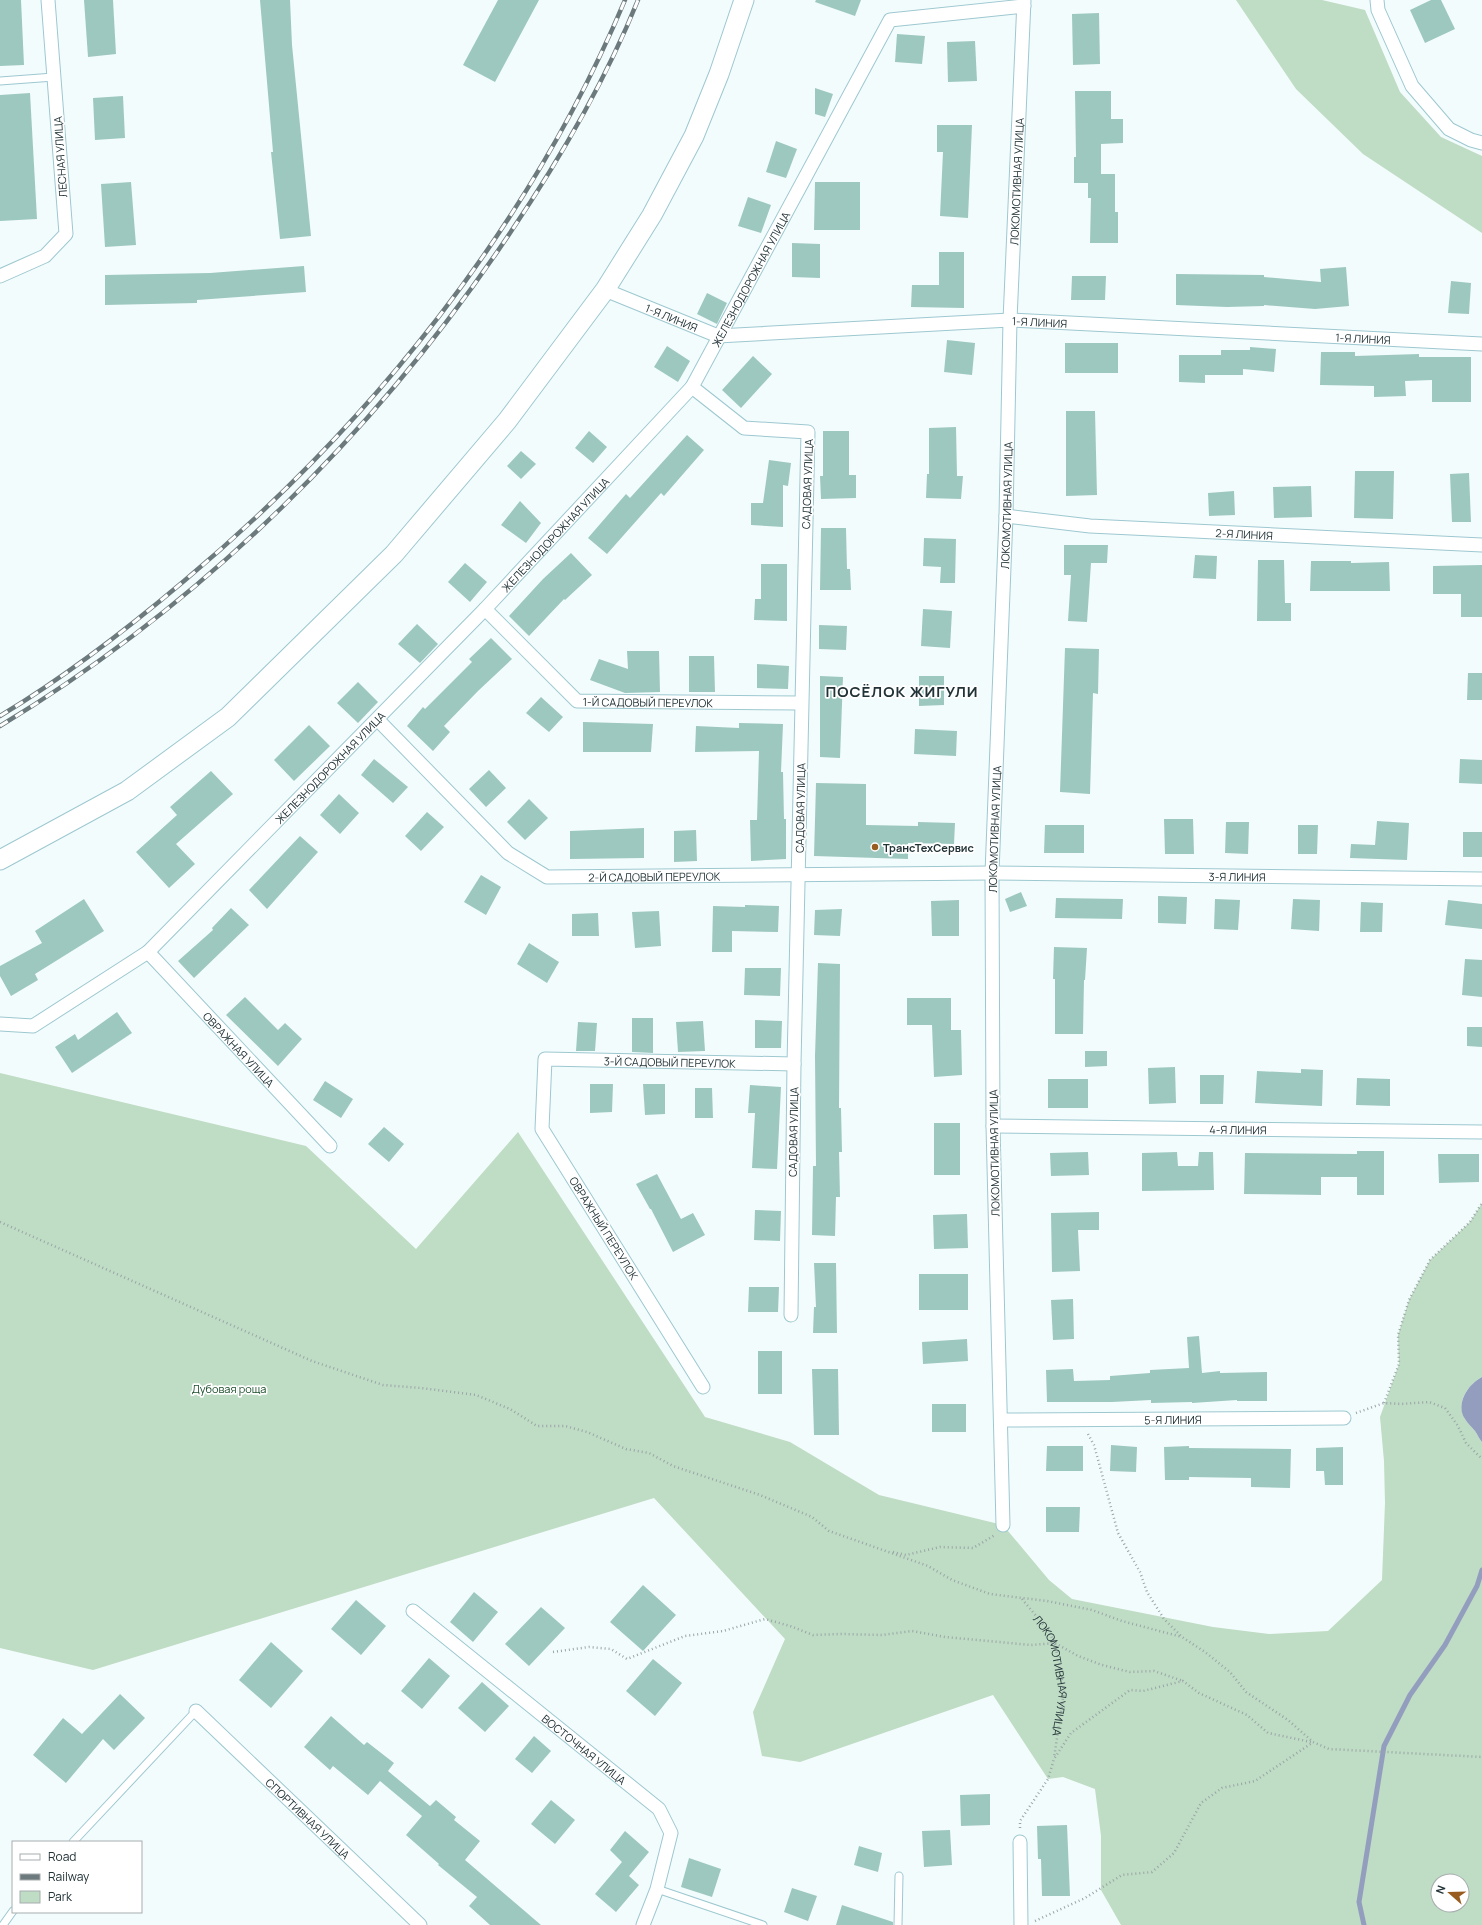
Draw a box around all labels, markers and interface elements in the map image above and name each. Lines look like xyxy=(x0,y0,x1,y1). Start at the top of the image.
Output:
street label: ЛЕСНАЯ УЛИЦА xyxy=(50,116,70,198)
street label: ЛОКОМОТИВНАЯ УЛИЦА xyxy=(1006,118,1026,246)
street label: ЖЕЛЕЗНОДОРОЖНАЯ УЛИЦА xyxy=(708,209,793,349)
street label: 1-Я ЛИНИЯ xyxy=(643,300,700,335)
street label: 1-Я ЛИНИЯ xyxy=(1012,313,1068,330)
street label: 1-Я ЛИНИЯ xyxy=(1335,329,1391,347)
street label: САДОВАЯ УЛИЦА xyxy=(798,439,816,529)
street label: ЛОКОМОТИВНАЯ УЛИЦА xyxy=(996,441,1015,569)
street label: ЖЕЛЕЗНОДОРОЖНАЯ УЛИЦА xyxy=(498,474,612,595)
street label: 2-Я ЛИНИЯ xyxy=(1215,525,1273,542)
district label: ПОСЁЛОК ЖИГУЛИ xyxy=(825,681,979,702)
street label: 1-Й САДОВЫЙ ПЕРЕУЛОК xyxy=(583,694,713,710)
street label: ЖЕЛЕЗНОДОРОЖНАЯ УЛИЦА xyxy=(271,708,388,826)
street label: САДОВАЯ УЛИЦА xyxy=(792,763,808,853)
street label: ЛОКОМОТИВНАЯ УЛИЦА xyxy=(984,765,1004,893)
place label: ТрансТехСервис xyxy=(883,840,974,855)
marker: ТрансТехСервис xyxy=(870,842,880,852)
street label: 2-Й САДОВЫЙ ПЕРЕУЛОК xyxy=(588,868,721,884)
street label: 3-Я ЛИНИЯ xyxy=(1209,868,1266,884)
street label: ОВРАЖНАЯ УЛИЦА xyxy=(200,1008,278,1090)
street label: 3-Й САДОВЫЙ ПЕРЕУЛОК xyxy=(604,1053,736,1070)
street label: САДОВАЯ УЛИЦА xyxy=(785,1087,801,1177)
street label: ЛОКОМОТИВНАЯ УЛИЦА xyxy=(985,1089,1003,1217)
street label: 4-Я ЛИНИЯ xyxy=(1209,1121,1267,1137)
street label: ОВРАЖНЫЙ ПЕРЕУЛОК xyxy=(566,1174,642,1283)
park label: Дубовая роща xyxy=(192,1381,266,1396)
street label: 5-Я ЛИНИЯ xyxy=(1144,1411,1202,1427)
street label: ЛОКОМОТИВНАЯ УЛИЦА xyxy=(1030,1611,1072,1737)
street label: ВОСТОЧНАЯ УЛИЦА xyxy=(539,1710,630,1787)
street label: СПОРТИВНАЯ УЛИЦА xyxy=(263,1774,353,1862)
legend xyxy=(12,1841,142,1913)
text: Road xyxy=(48,1848,76,1865)
text: Railway xyxy=(48,1868,90,1885)
north arrow xyxy=(1430,1873,1470,1913)
text: N xyxy=(1432,1883,1449,1896)
text: Park xyxy=(48,1888,73,1905)

